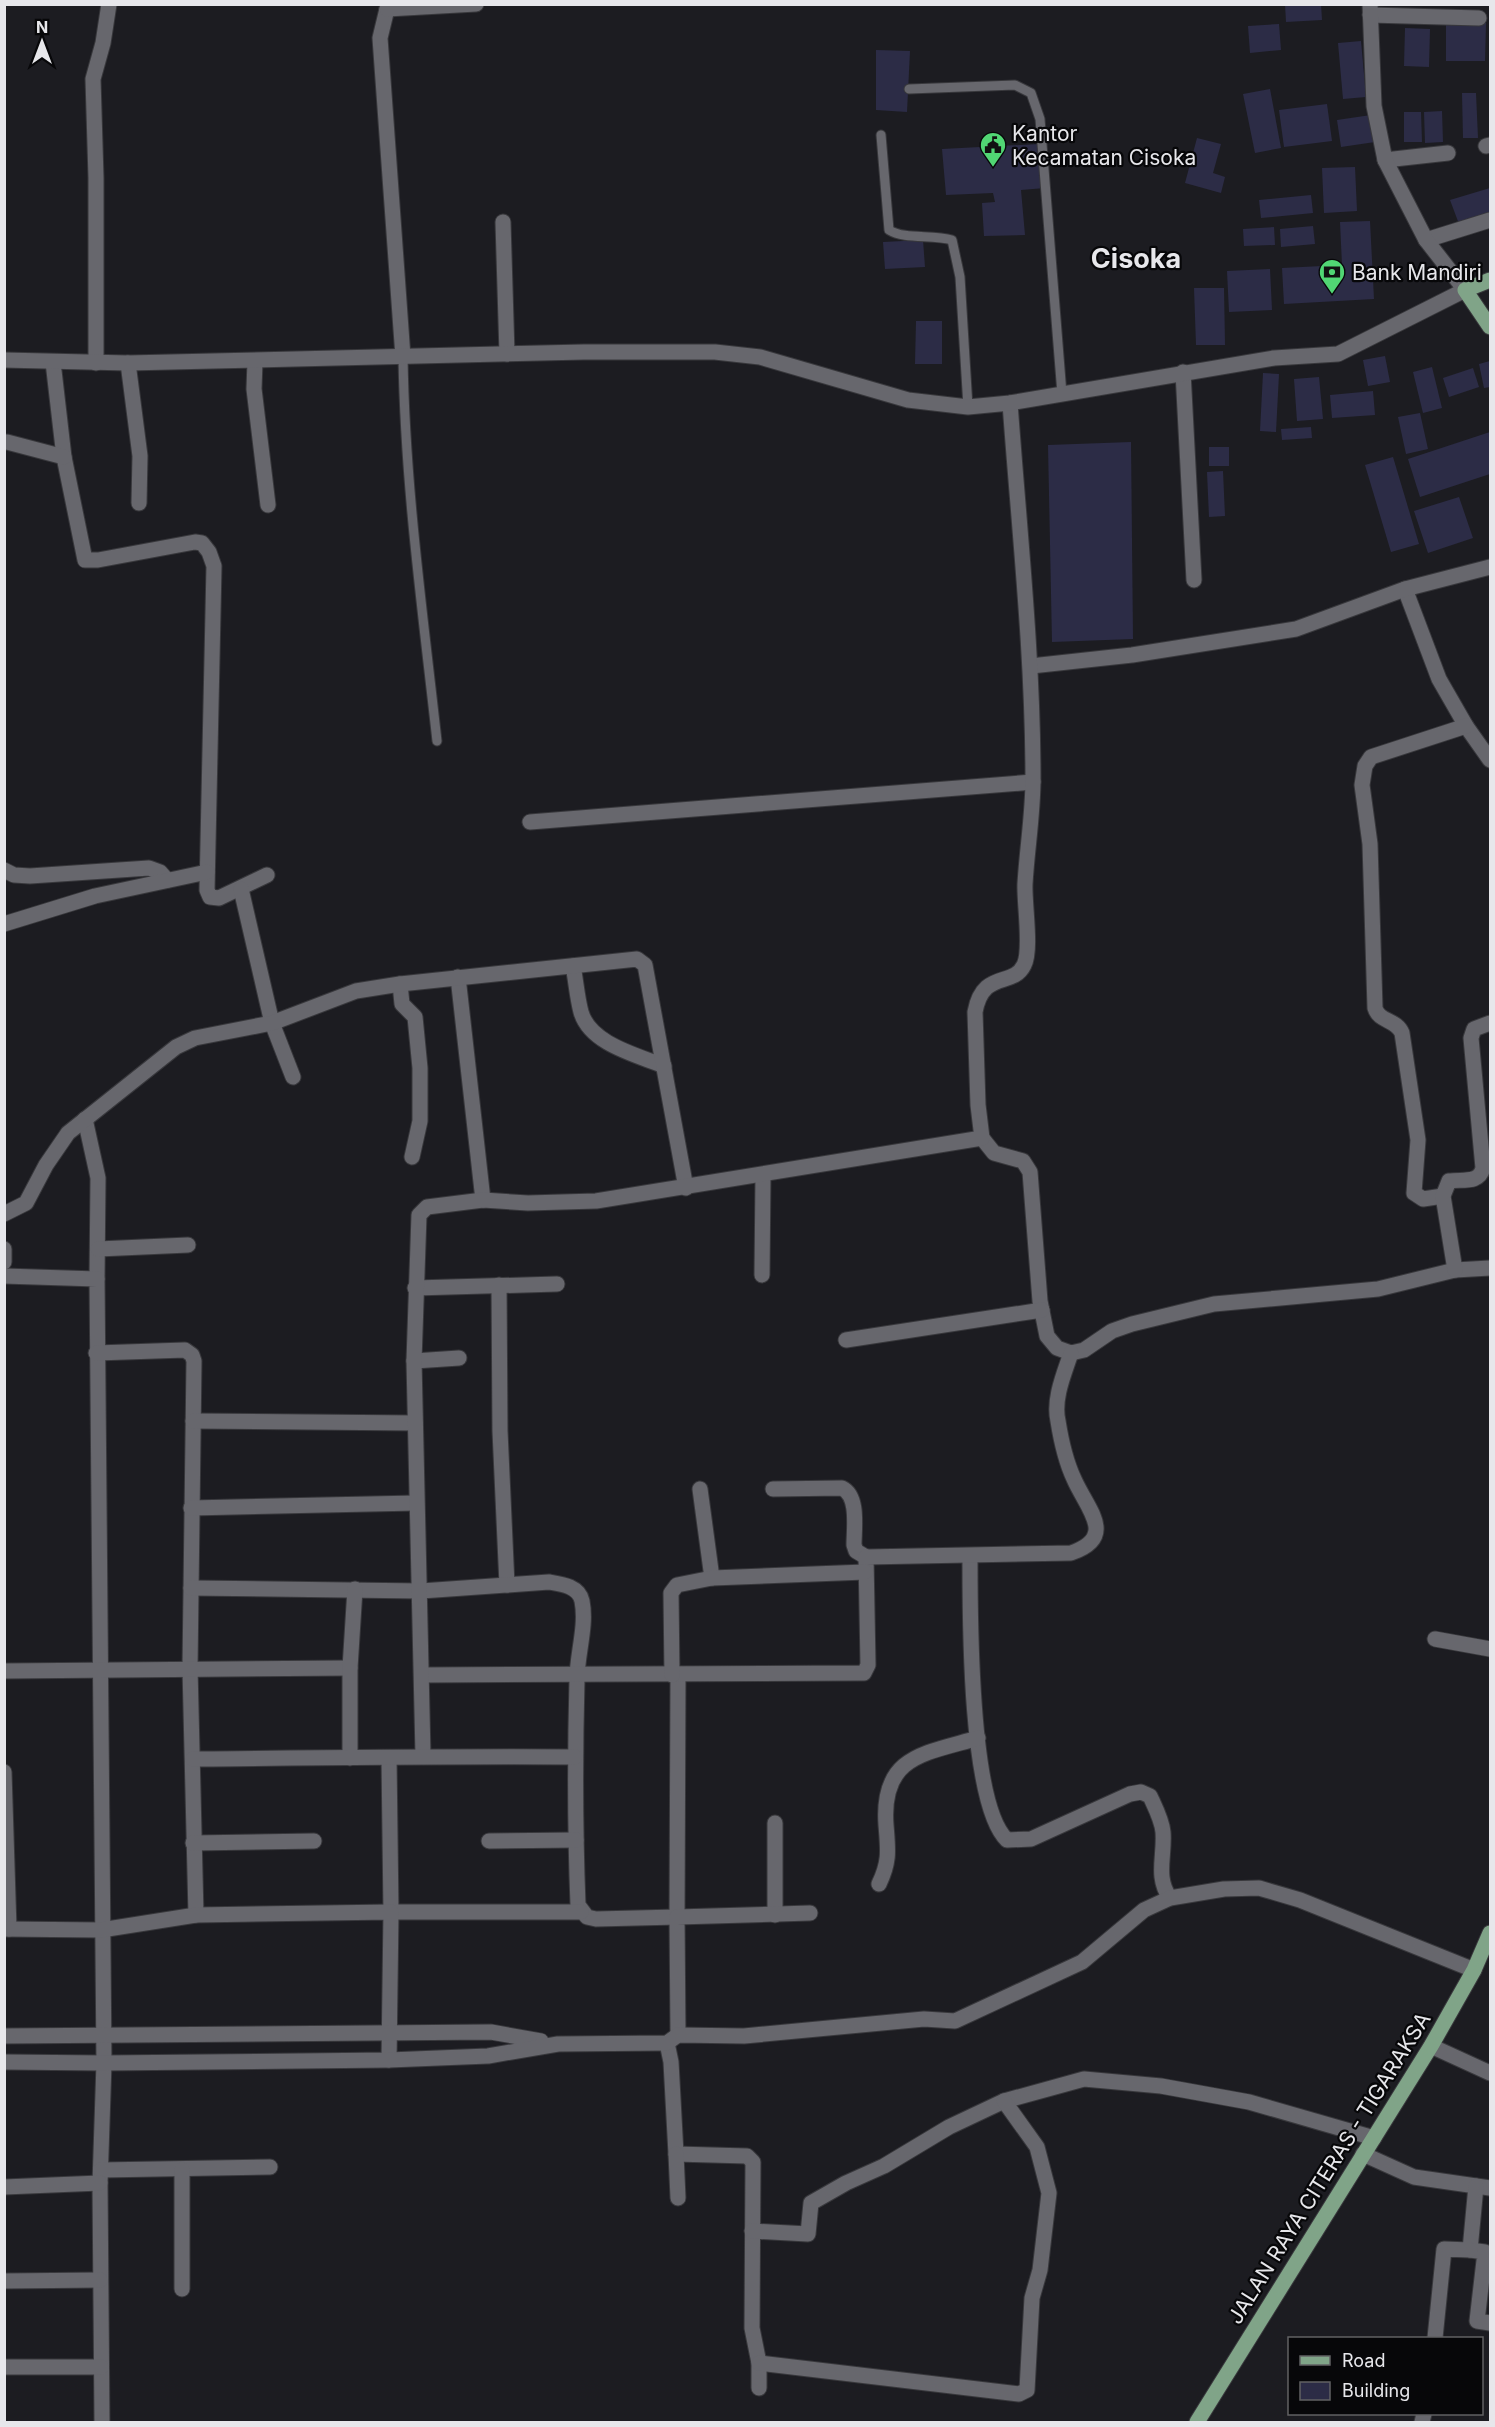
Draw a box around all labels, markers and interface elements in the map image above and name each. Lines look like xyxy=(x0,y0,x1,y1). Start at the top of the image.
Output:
north arrow xyxy=(12,12,72,72)
text: N xyxy=(36,17,48,37)
place label: Kantor Kecamatan Cisoka xyxy=(1012,121,1196,170)
public building icon: Kantor Kecamatan Cisoka xyxy=(978,130,1008,168)
district label: Cisoka xyxy=(1091,242,1181,275)
bank icon: Bank Mandiri xyxy=(1317,257,1347,295)
place label: Bank Mandiri xyxy=(1352,260,1482,285)
street label: JALAN RAYA CITERAS - TIGARAKSA xyxy=(1222,2008,1436,2328)
legend xyxy=(1288,2337,1483,2415)
text: Road xyxy=(1342,2350,1385,2371)
text: Building xyxy=(1342,2380,1410,2401)

